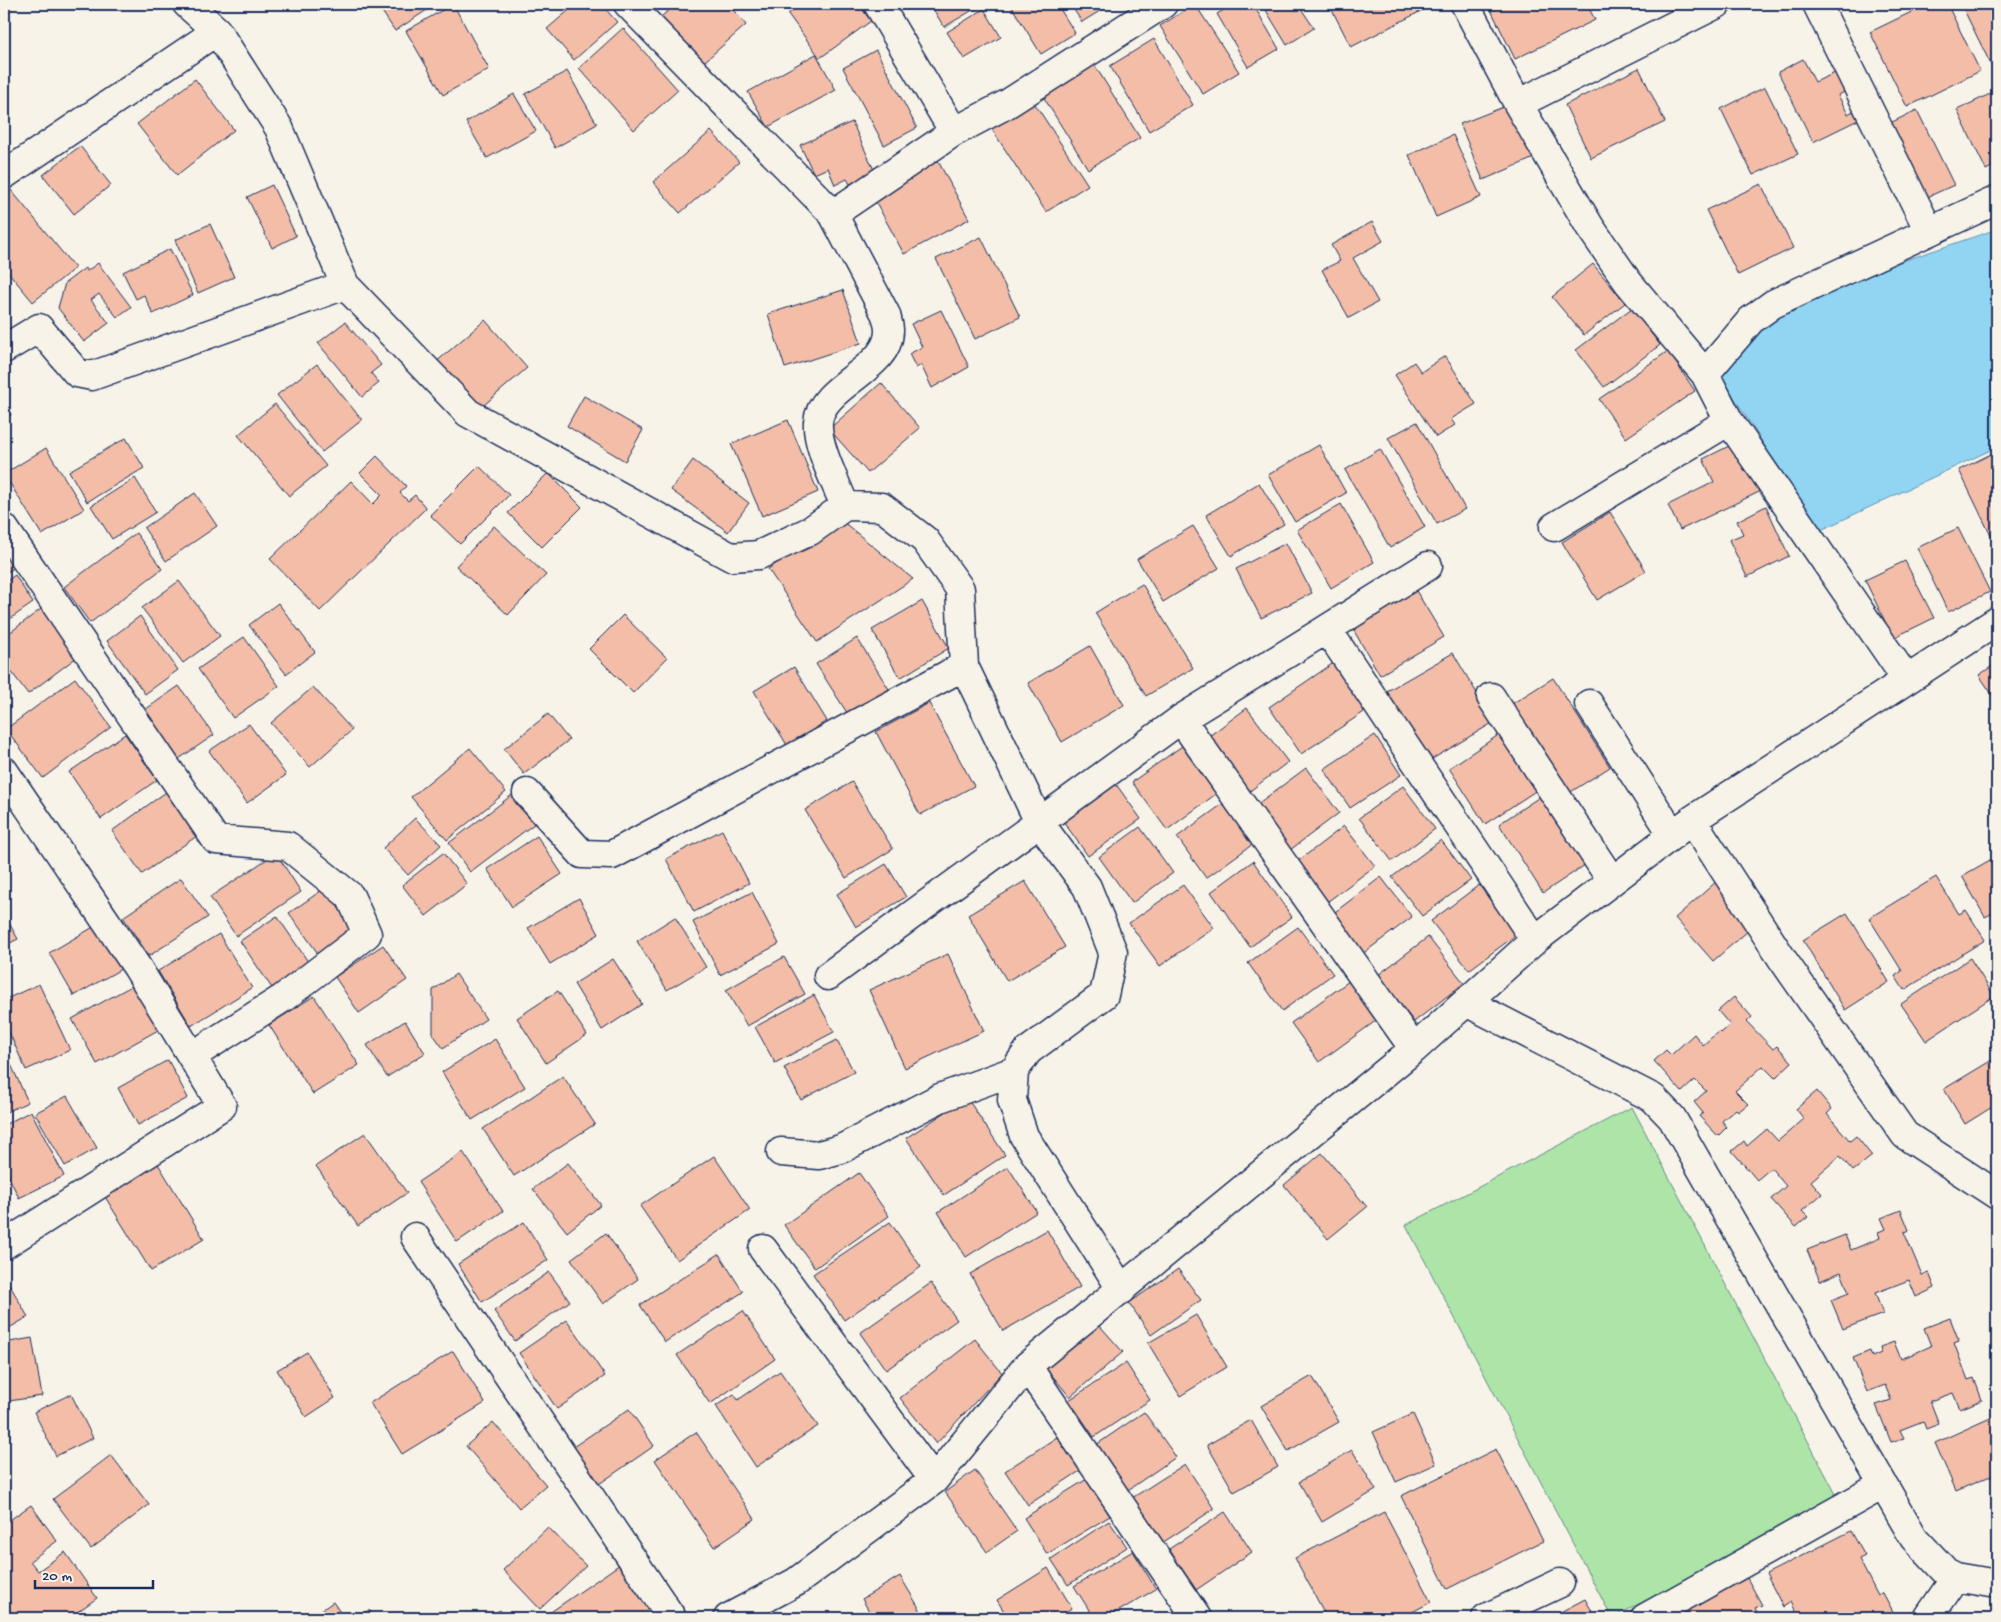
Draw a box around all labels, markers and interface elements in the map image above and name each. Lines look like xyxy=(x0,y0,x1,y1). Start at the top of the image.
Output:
scale bar xyxy=(35,1557,152,1589)
text: 20 m xyxy=(42,1568,72,1586)

